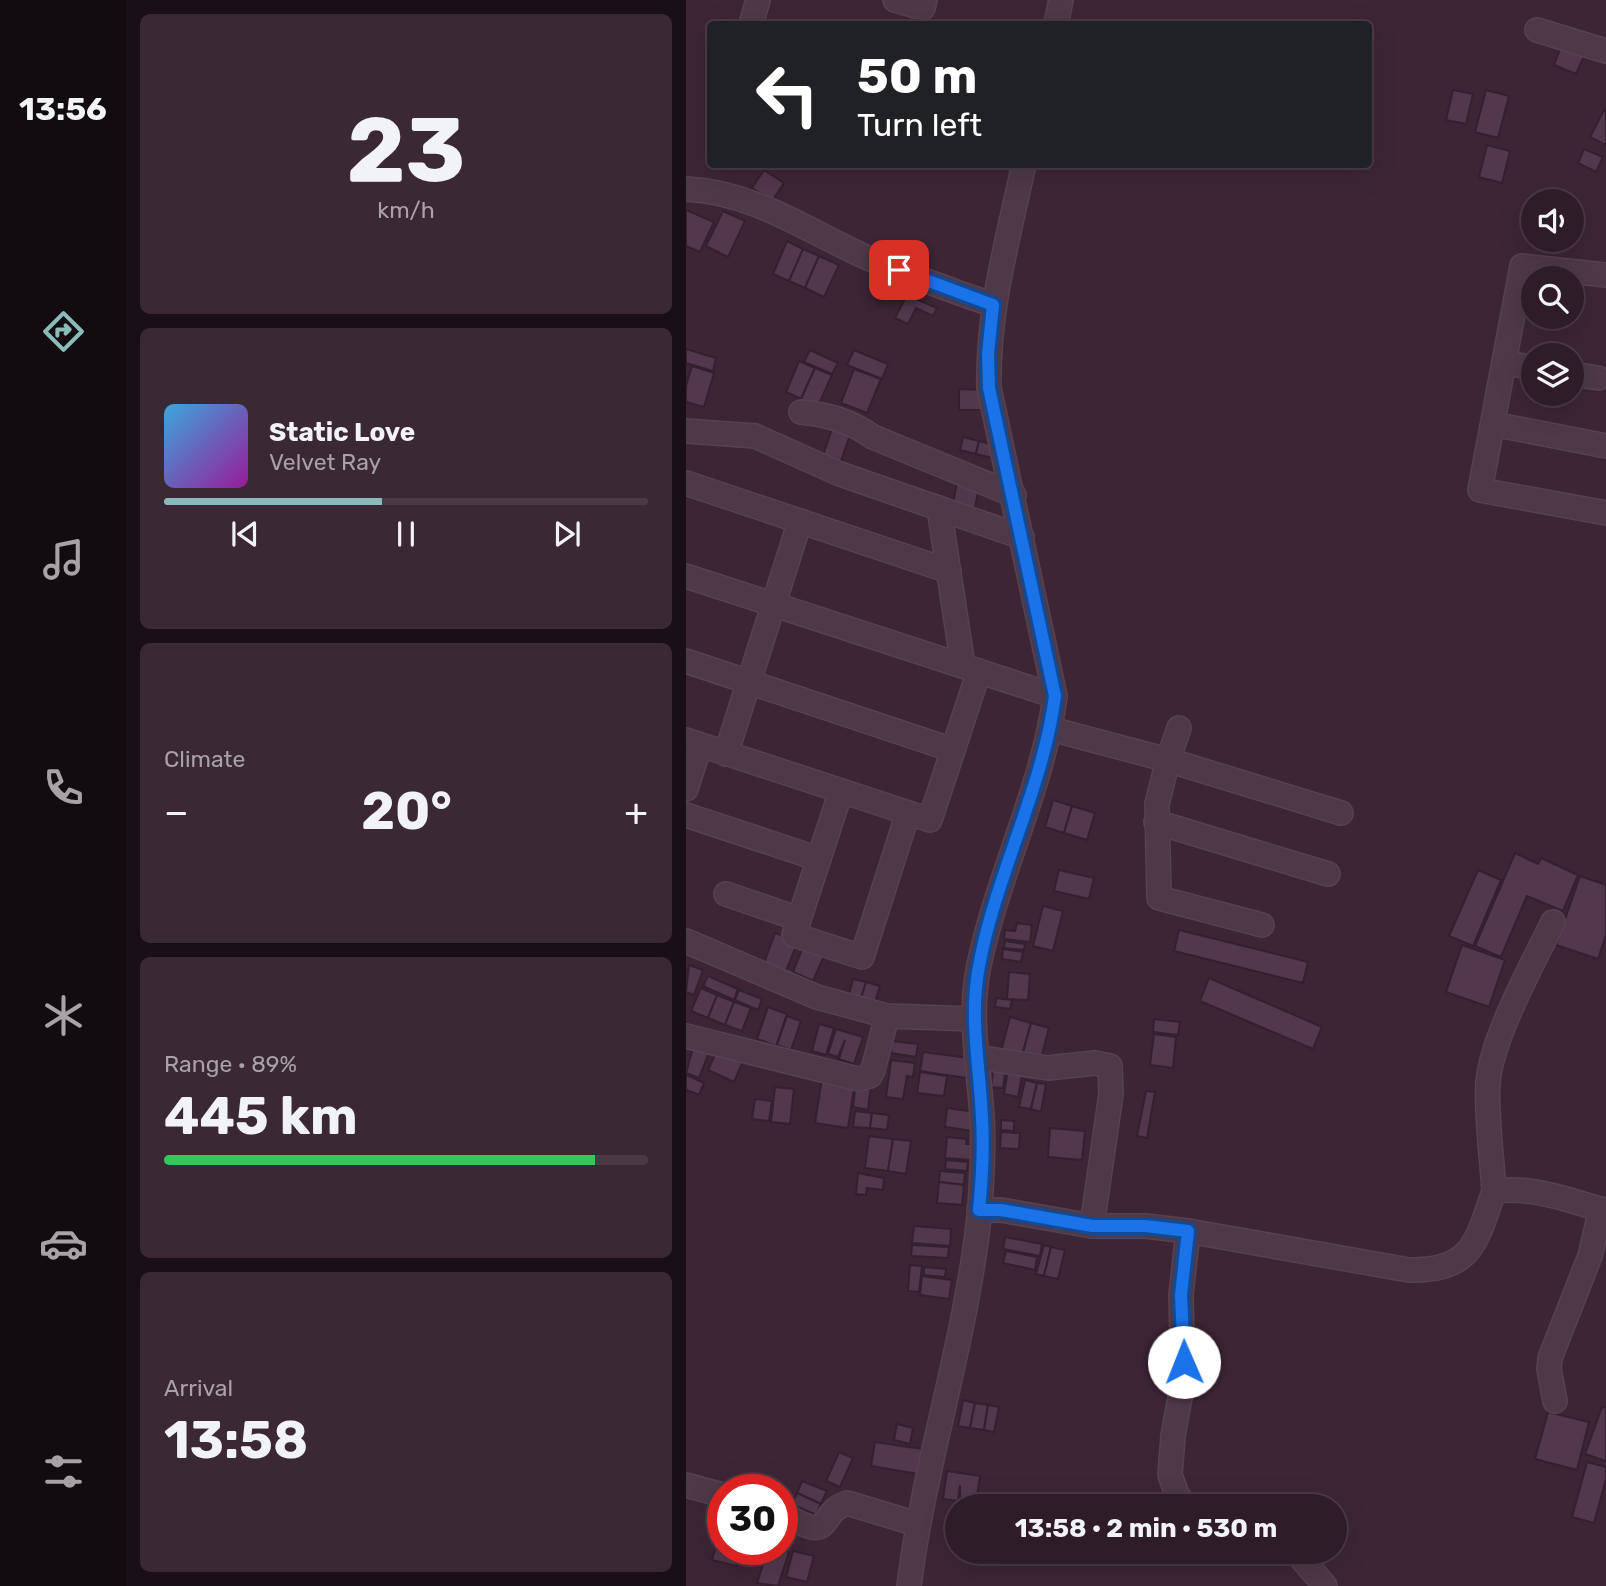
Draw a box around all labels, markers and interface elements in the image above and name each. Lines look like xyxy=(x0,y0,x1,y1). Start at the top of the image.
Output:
text: 50 m xyxy=(857,47,977,105)
icon: left xyxy=(742,49,833,140)
text: 13:56 xyxy=(19,90,107,128)
text: 23 xyxy=(346,96,466,204)
text: Turn left xyxy=(857,106,982,144)
map controls xyxy=(1521,189,1584,406)
button: sound xyxy=(1521,189,1584,252)
text: km/h xyxy=(377,196,435,224)
pin xyxy=(869,240,929,300)
icon: arrive xyxy=(880,251,918,289)
button: search xyxy=(1521,266,1584,329)
icon: directions xyxy=(39,307,88,356)
button: layers xyxy=(1521,343,1584,406)
text: Static Love xyxy=(269,417,415,448)
text: Velvet Ray xyxy=(269,448,381,476)
icon: previous xyxy=(226,515,264,553)
icon: pause xyxy=(387,515,425,553)
icon: next xyxy=(548,515,586,553)
icon: music xyxy=(39,535,88,584)
text: Climate xyxy=(164,745,245,773)
icon: phone xyxy=(39,763,88,812)
text: 20° xyxy=(361,780,452,842)
text: − xyxy=(164,789,189,835)
text: + xyxy=(624,789,648,835)
icon: climate xyxy=(39,991,88,1040)
text: Range · 89% xyxy=(164,1050,297,1078)
text: 445 km xyxy=(164,1085,358,1147)
icon: car xyxy=(39,1219,88,1268)
position arrow xyxy=(1147,1325,1221,1399)
text: Arrival xyxy=(164,1374,233,1402)
text: 13:58 xyxy=(164,1409,308,1471)
icon: filters xyxy=(39,1447,88,1496)
speed limit sign: 30 xyxy=(707,1474,798,1565)
text: 13:58 · 2 min · 530 m xyxy=(1015,1513,1277,1544)

